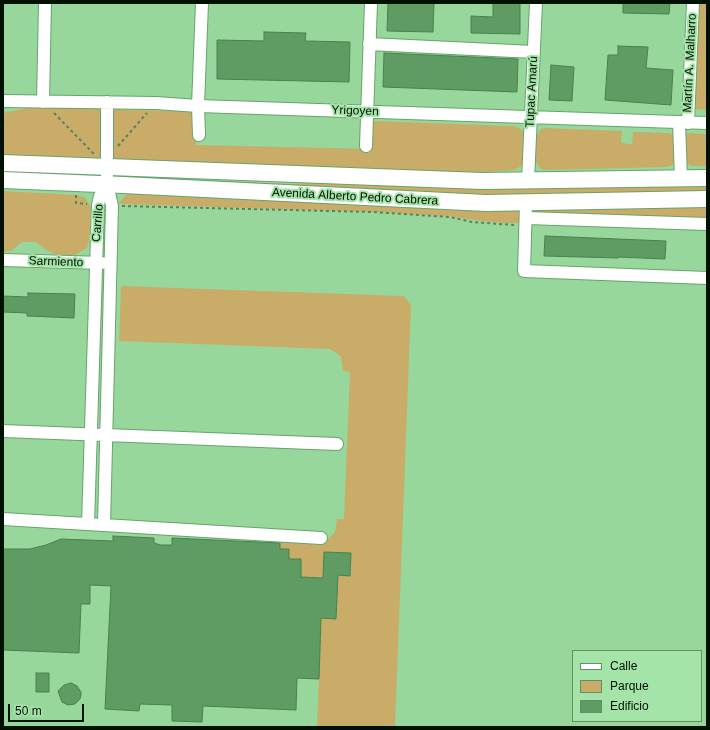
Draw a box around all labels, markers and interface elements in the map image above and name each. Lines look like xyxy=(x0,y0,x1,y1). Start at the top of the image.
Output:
street label: Martín A. Malharro xyxy=(680,13,700,113)
street label: Tupac Amarú xyxy=(523,56,541,128)
street label: Yrigoyen xyxy=(331,103,379,119)
street label: Avenida Alberto Pedro Cabrera xyxy=(271,185,439,209)
street label: Carrillo xyxy=(89,203,107,243)
street label: Sarmiento xyxy=(28,254,84,270)
legend xyxy=(572,650,702,722)
text: Calle xyxy=(610,659,637,673)
text: Parque xyxy=(610,679,649,693)
scale bar xyxy=(10,696,86,722)
text: Edificio xyxy=(610,699,649,713)
text: 50 m xyxy=(15,704,42,718)

